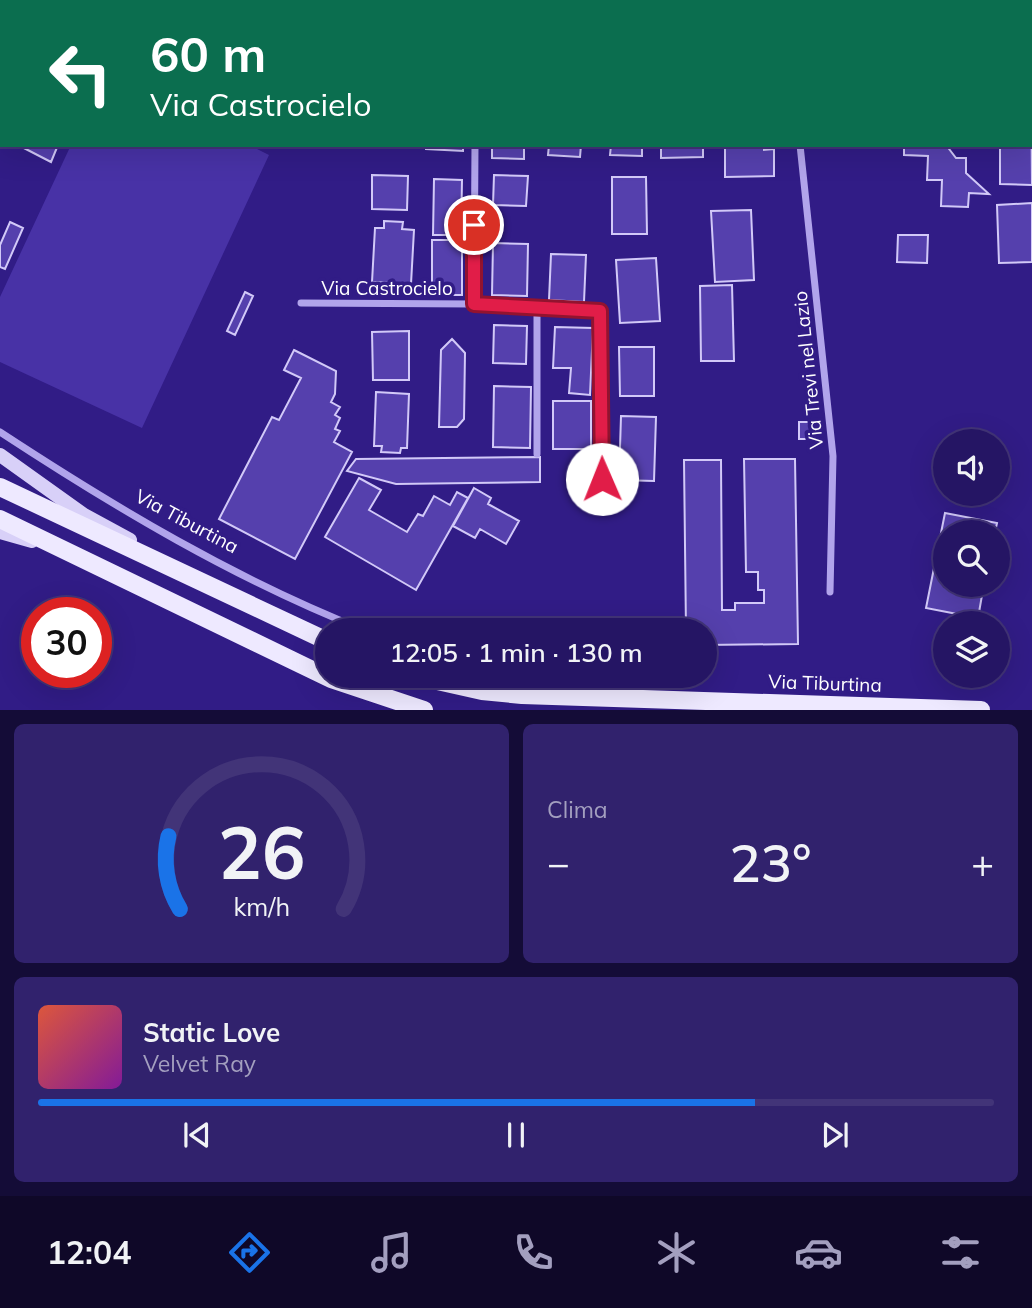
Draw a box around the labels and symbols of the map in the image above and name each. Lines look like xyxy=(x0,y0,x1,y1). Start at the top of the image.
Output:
pin xyxy=(444,195,504,255)
street label: Via Castrocielo xyxy=(321,276,453,300)
street label: Via Trevi nel Lazio xyxy=(788,290,828,450)
position arrow xyxy=(565,442,639,516)
street label: Via Tiburtina xyxy=(131,484,243,558)
speed limit sign: 30 xyxy=(21,597,112,688)
street label: Via Tiburtina xyxy=(768,669,882,697)

